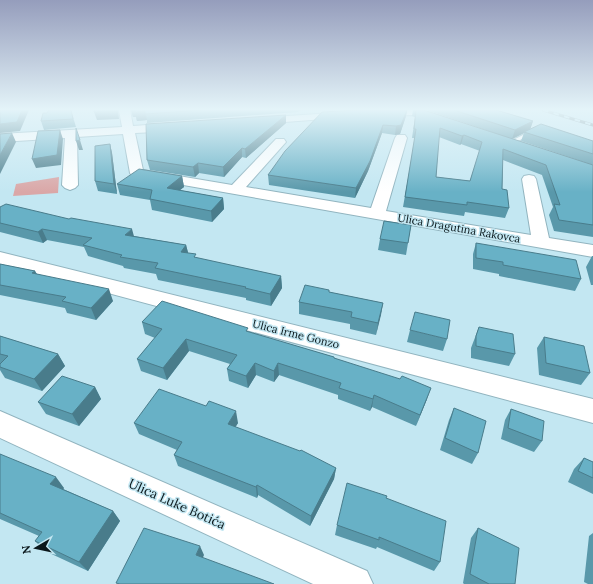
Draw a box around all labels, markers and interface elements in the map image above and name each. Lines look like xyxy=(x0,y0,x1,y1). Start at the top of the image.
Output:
street label: Ulica Dragutina Rakovca xyxy=(397,210,522,246)
street label: Ulica Irme Gonzo xyxy=(251,316,341,352)
street label: Ulica Luke Botića xyxy=(126,475,228,533)
north arrow xyxy=(16,528,56,568)
text: N xyxy=(18,544,34,555)

